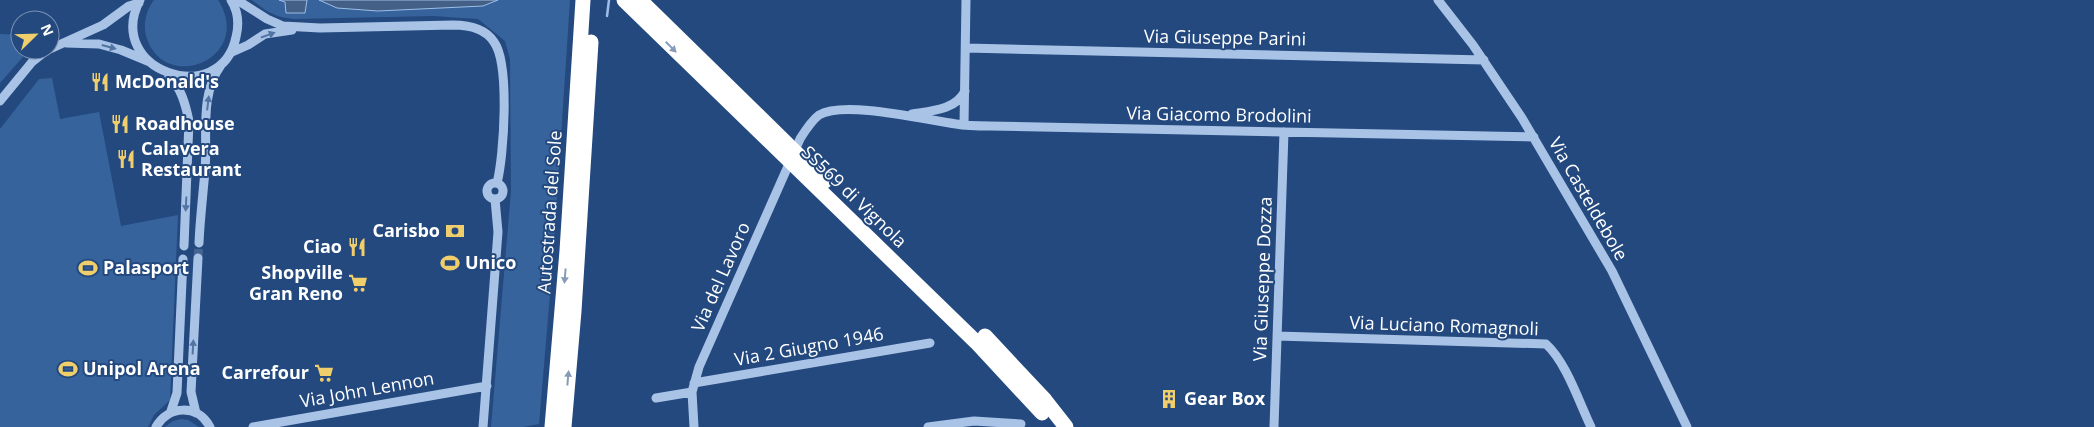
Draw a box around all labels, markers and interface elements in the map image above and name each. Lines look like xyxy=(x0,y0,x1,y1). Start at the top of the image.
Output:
north arrow xyxy=(10,10,60,60)
text: N xyxy=(36,21,58,39)
street label: Via Giuseppe Parini xyxy=(1144,24,1306,50)
one-way arrow xyxy=(261,30,276,38)
one-way arrow xyxy=(665,40,677,52)
one-way arrow xyxy=(102,43,117,51)
place label: McDonald's xyxy=(115,69,219,93)
restaurant icon: McDonald's xyxy=(89,71,111,93)
one-way arrow xyxy=(204,95,212,111)
street label: Via Giacomo Brodolini xyxy=(1126,100,1312,128)
place label: Roadhouse xyxy=(135,111,235,135)
restaurant icon: Roadhouse xyxy=(109,113,131,135)
street label: Autostrada del Sole xyxy=(531,130,567,294)
street label: Via Casteldebole xyxy=(1544,133,1634,264)
place label: Calavera Restaurant xyxy=(141,136,242,181)
street label: SS569 di Vignola xyxy=(797,140,912,252)
restaurant icon: Calavera Restaurant xyxy=(115,148,137,170)
one-way arrow xyxy=(181,196,189,212)
street label: Via Giuseppe Dozza xyxy=(1247,196,1277,362)
place label: Carisbo xyxy=(373,218,440,242)
street label: Via del Lavoro xyxy=(685,218,755,335)
bank icon: Carisbo xyxy=(444,220,466,242)
place label: Ciao xyxy=(303,234,342,258)
restaurant icon: Ciao xyxy=(346,236,368,258)
place label: Unico xyxy=(465,250,516,274)
sports icon: Unico xyxy=(439,252,461,274)
place label: Palasport xyxy=(103,255,189,279)
sports icon: Palasport xyxy=(77,257,99,279)
place label: Shopville Gran Reno xyxy=(249,260,343,305)
one-way arrow xyxy=(560,268,568,284)
supermarket icon: Shopville Gran Reno xyxy=(347,272,369,294)
street label: Via Luciano Romagnoli xyxy=(1349,310,1539,340)
street label: Via 2 Giugno 1946 xyxy=(732,321,885,371)
one-way arrow xyxy=(190,339,198,355)
place label: Unipol Arena xyxy=(83,356,201,380)
sports icon: Unipol Arena xyxy=(57,358,79,380)
place label: Carrefour xyxy=(222,360,309,384)
supermarket icon: Carrefour xyxy=(313,362,335,384)
street label: Via John Lennon xyxy=(298,365,436,413)
one-way arrow xyxy=(564,370,572,386)
place label: Gear Box xyxy=(1184,386,1266,410)
building icon: Gear Box xyxy=(1158,388,1180,410)

